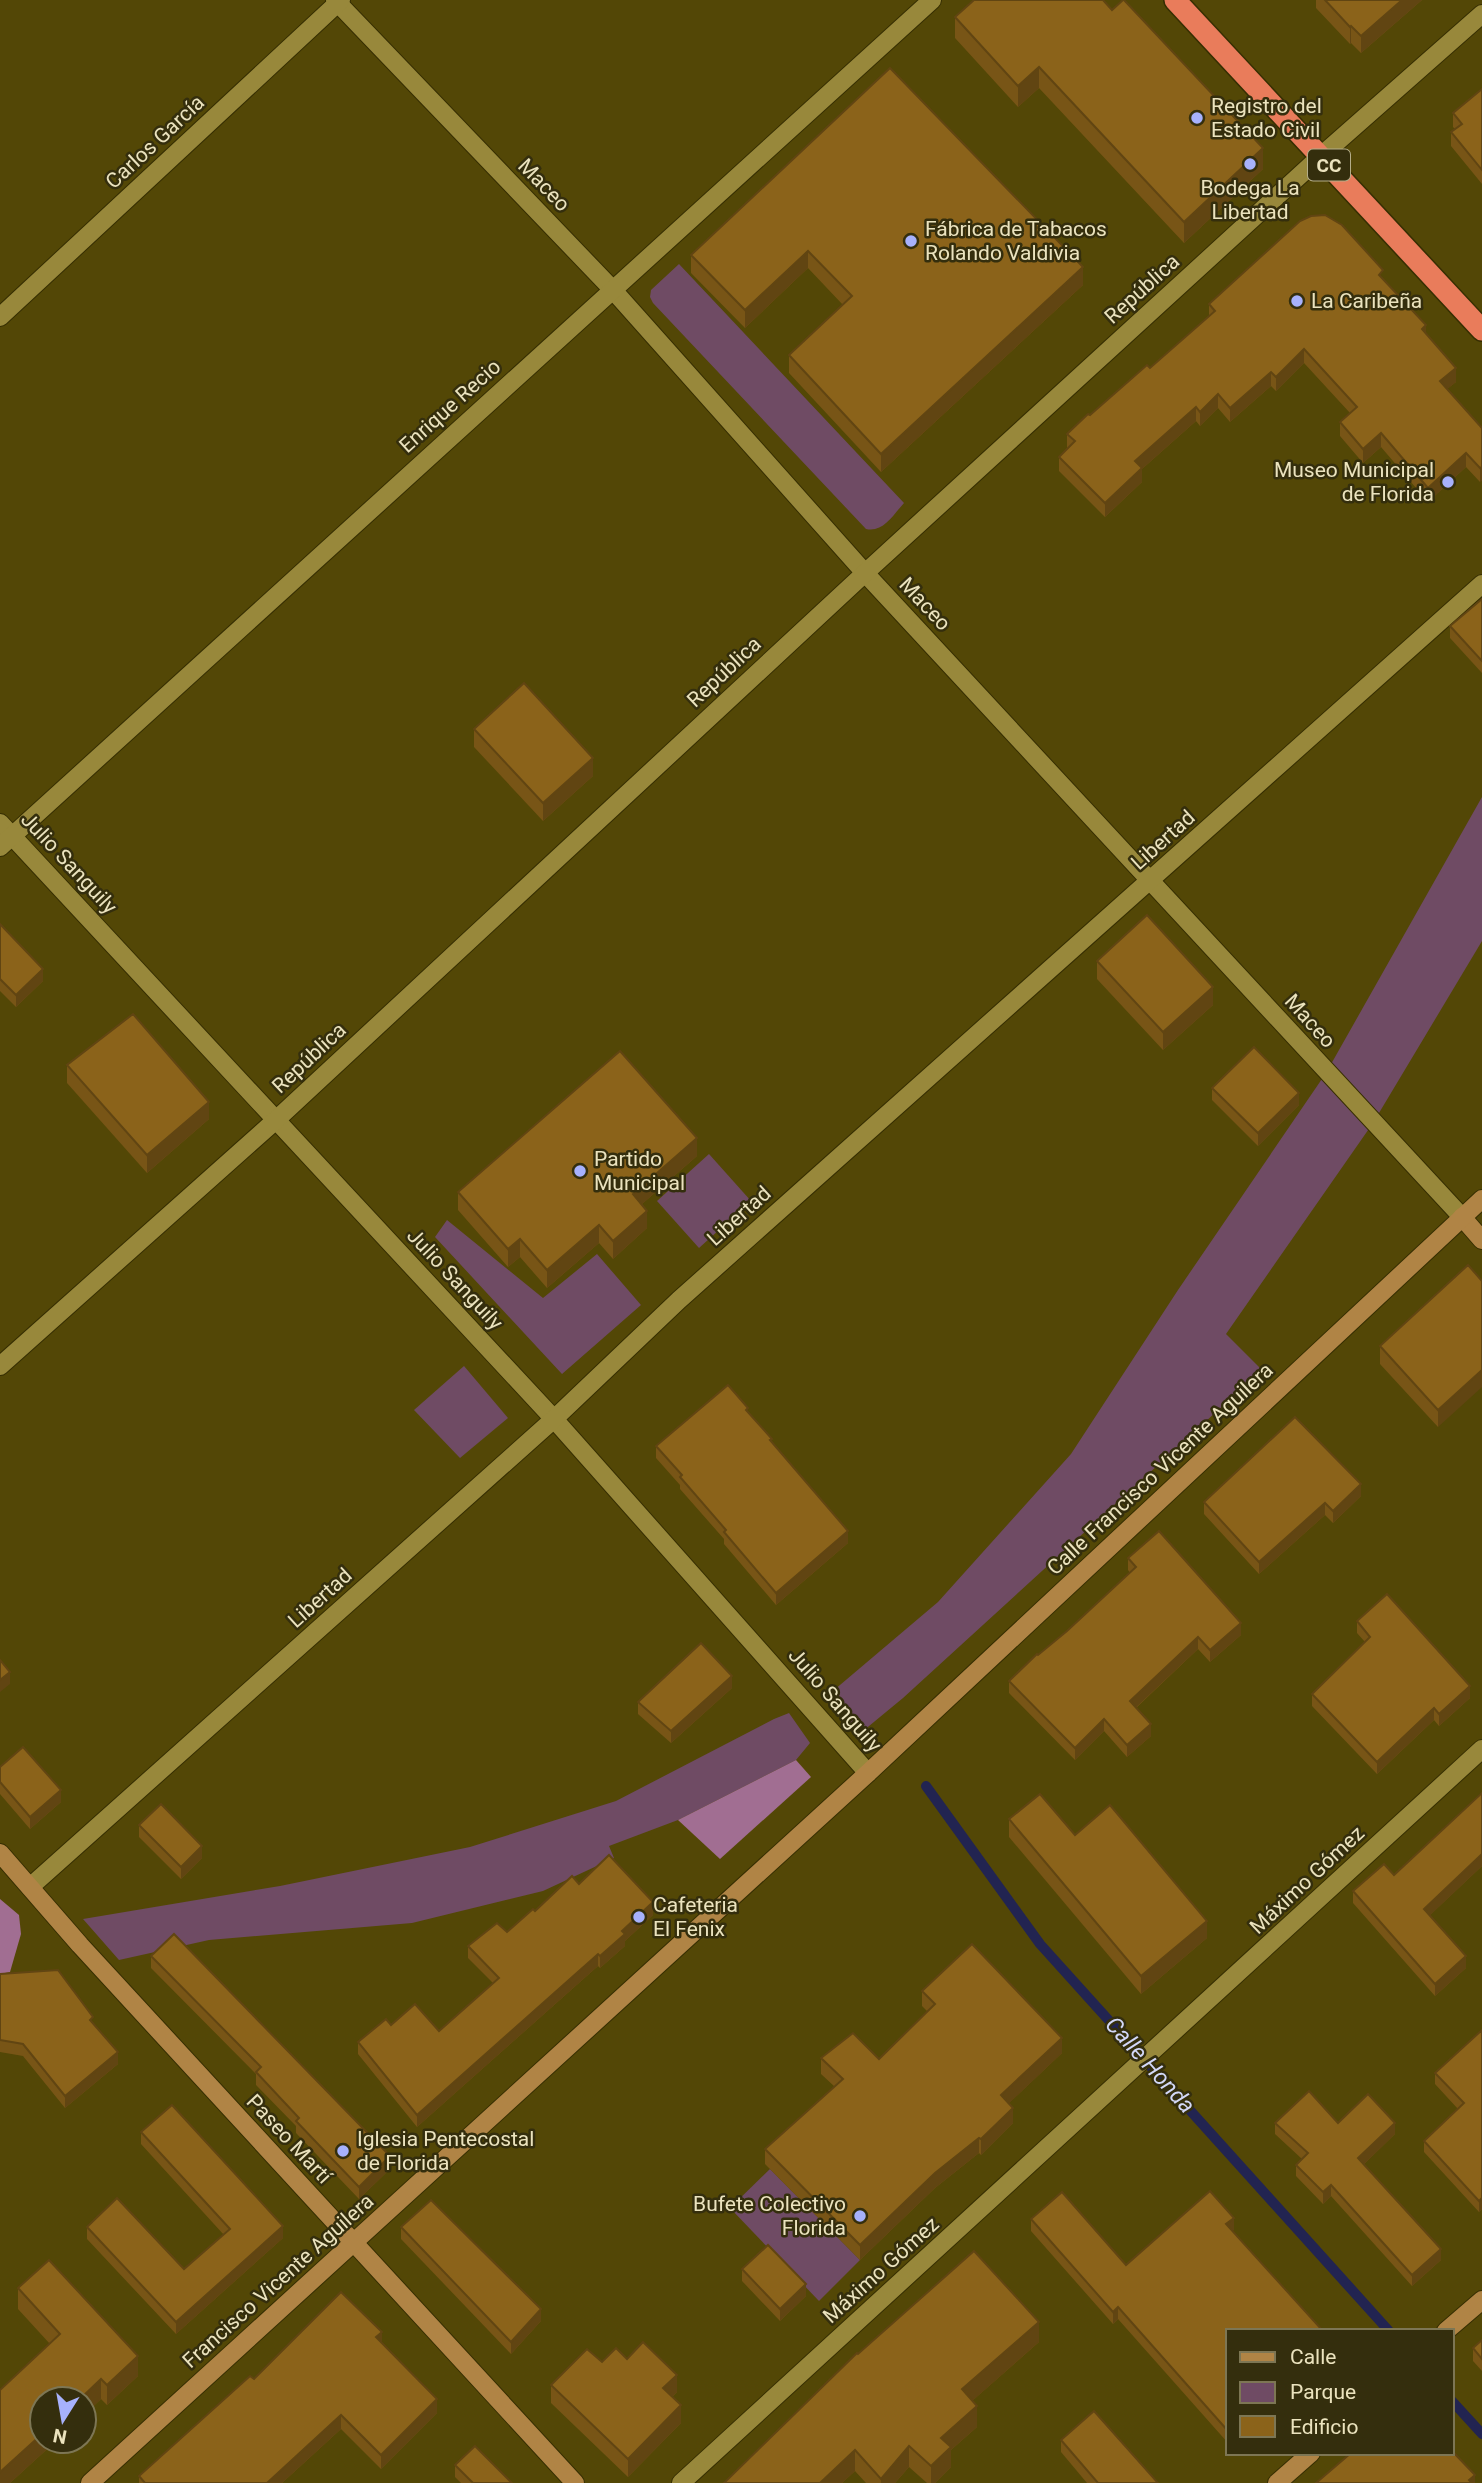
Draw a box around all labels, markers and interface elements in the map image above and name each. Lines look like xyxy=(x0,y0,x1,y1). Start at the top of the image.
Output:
street label: Carlos García xyxy=(101,90,209,194)
place label: Registro del Estado Civil xyxy=(1211,94,1322,142)
marker: Registro del Estado Civil xyxy=(1189,110,1205,126)
road number: CC xyxy=(1308,150,1350,181)
street label: Maceo xyxy=(513,154,575,216)
marker: Bodega La Libertad xyxy=(1242,156,1258,172)
place label: Bodega La Libertad xyxy=(1200,176,1300,224)
place label: Fábrica de Tabacos Rolando Valdivia xyxy=(925,217,1107,265)
marker: Fábrica de Tabacos Rolando Valdivia xyxy=(903,233,919,249)
street label: República xyxy=(1100,249,1184,329)
place label: La Caribeña xyxy=(1311,289,1422,313)
marker: La Caribeña xyxy=(1289,293,1305,309)
street label: Enrique Recio xyxy=(394,354,506,458)
place label: Museo Municipal de Florida xyxy=(1274,458,1434,506)
marker: Museo Municipal de Florida xyxy=(1440,474,1456,490)
street label: Maceo xyxy=(894,572,956,636)
street label: República xyxy=(682,632,766,712)
street label: Libertad xyxy=(1126,805,1200,875)
street label: Julio Sanguily xyxy=(16,807,122,919)
street label: Maceo xyxy=(1280,989,1340,1053)
street label: República xyxy=(267,1018,351,1098)
place label: Partido Municipal xyxy=(594,1147,685,1195)
marker: Partido Municipal xyxy=(572,1163,588,1179)
street label: Libertad xyxy=(702,1181,776,1251)
street label: Julio Sanguily xyxy=(402,1223,508,1335)
street label: Calle Francisco Vicente Aguilera xyxy=(1042,1358,1278,1580)
street label: Libertad xyxy=(283,1563,357,1633)
street label: Julio Sanguily xyxy=(783,1643,887,1757)
street label: Máximo Gómez xyxy=(1245,1821,1369,1939)
place label: Cafeteria El Fenix xyxy=(653,1893,738,1941)
marker: Cafeteria El Fenix xyxy=(631,1909,647,1925)
water label: Calle Honda xyxy=(1100,2011,1200,2119)
street label: Paseo Martí xyxy=(242,2089,337,2189)
place label: Iglesia Pentecostal de Florida xyxy=(357,2127,534,2175)
marker: Iglesia Pentecostal de Florida xyxy=(335,2143,351,2159)
street label: Francisco Vicente Aguilera xyxy=(178,2189,378,2373)
place label: Bufete Colectivo Florida xyxy=(693,2192,846,2240)
marker: Bufete Colectivo Florida xyxy=(852,2208,868,2224)
street label: Máximo Gómez xyxy=(818,2212,944,2328)
legend xyxy=(1226,2329,1454,2455)
text: Calle xyxy=(1290,2345,1336,2369)
text: Parque xyxy=(1290,2380,1356,2404)
north arrow xyxy=(28,2385,98,2455)
text: Edificio xyxy=(1290,2415,1358,2439)
text: N xyxy=(51,2424,69,2449)

